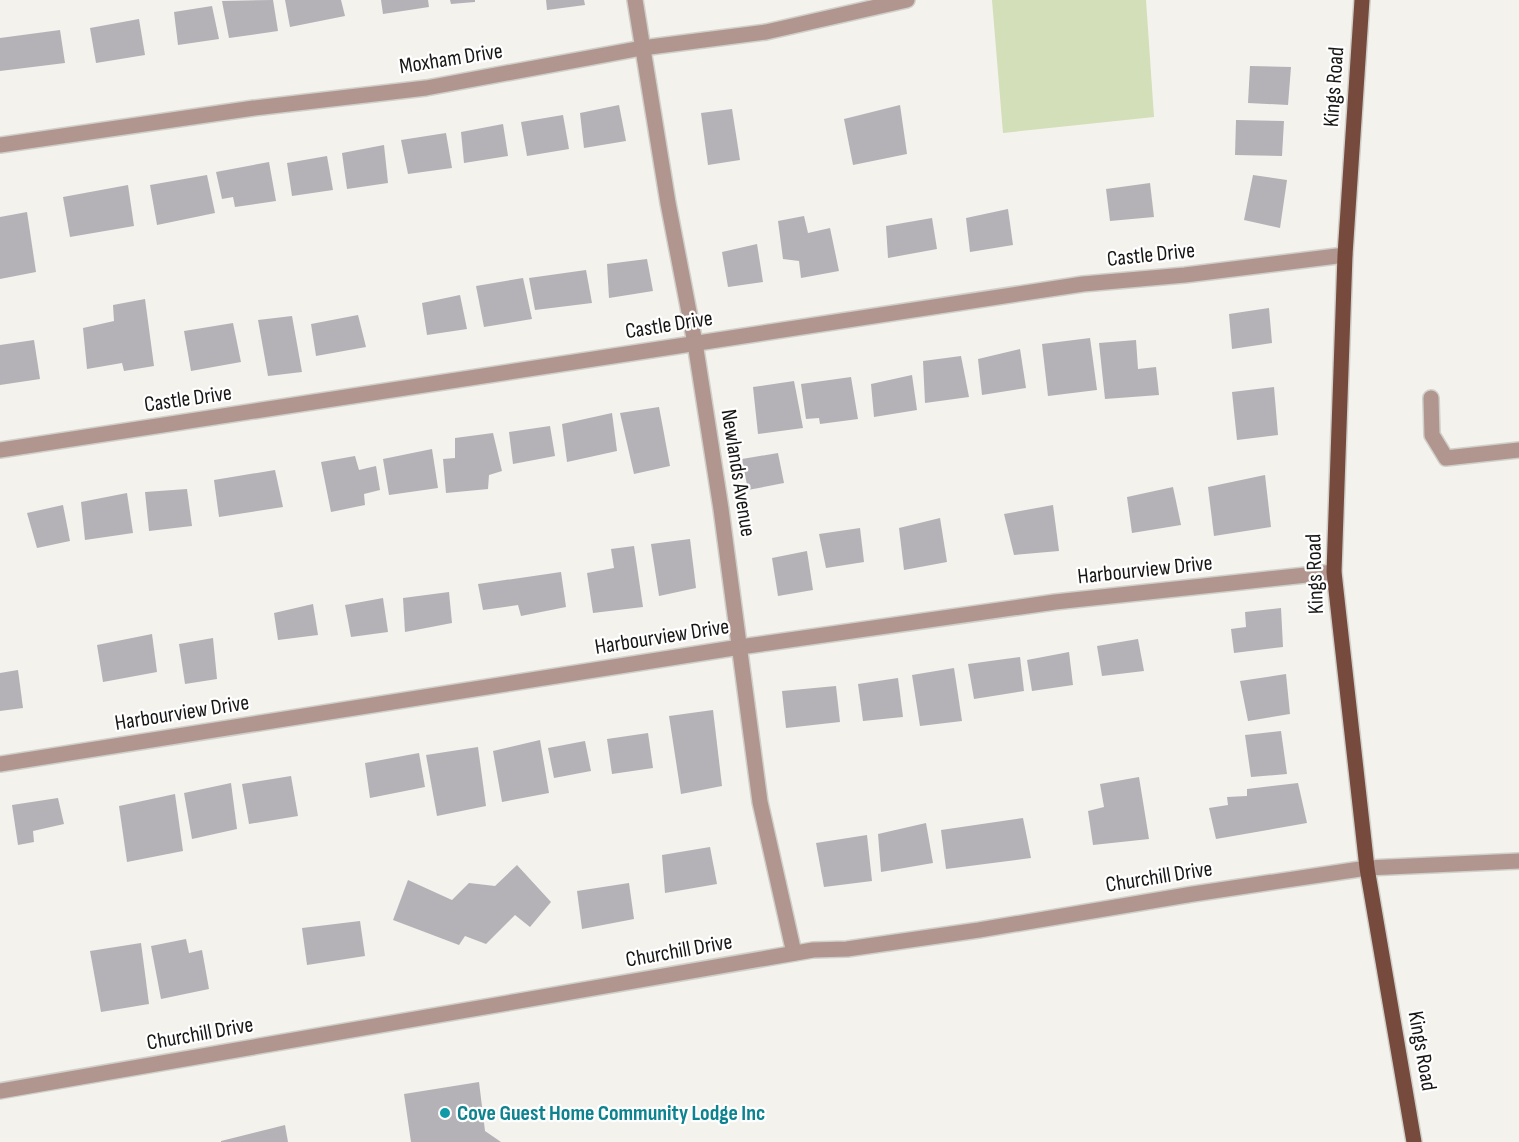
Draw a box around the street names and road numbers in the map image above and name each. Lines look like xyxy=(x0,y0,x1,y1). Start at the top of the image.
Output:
street label: Moxham Drive xyxy=(397,38,505,80)
street label: Kings Road xyxy=(1318,46,1350,128)
street label: Castle Drive xyxy=(1106,237,1196,273)
street label: Castle Drive xyxy=(623,305,715,345)
street label: Castle Drive xyxy=(142,379,234,419)
street label: Newlands Avenue xyxy=(715,407,761,539)
street label: Kings Road xyxy=(1300,533,1330,615)
street label: Harbourview Drive xyxy=(1076,549,1214,591)
street label: Harbourview Drive xyxy=(593,613,731,661)
street label: Harbourview Drive xyxy=(113,689,251,737)
street label: Churchill Drive xyxy=(1104,855,1214,899)
street label: Churchill Drive xyxy=(624,928,734,974)
street label: Kings Road xyxy=(1402,1009,1442,1093)
street label: Churchill Drive xyxy=(145,1011,255,1057)

